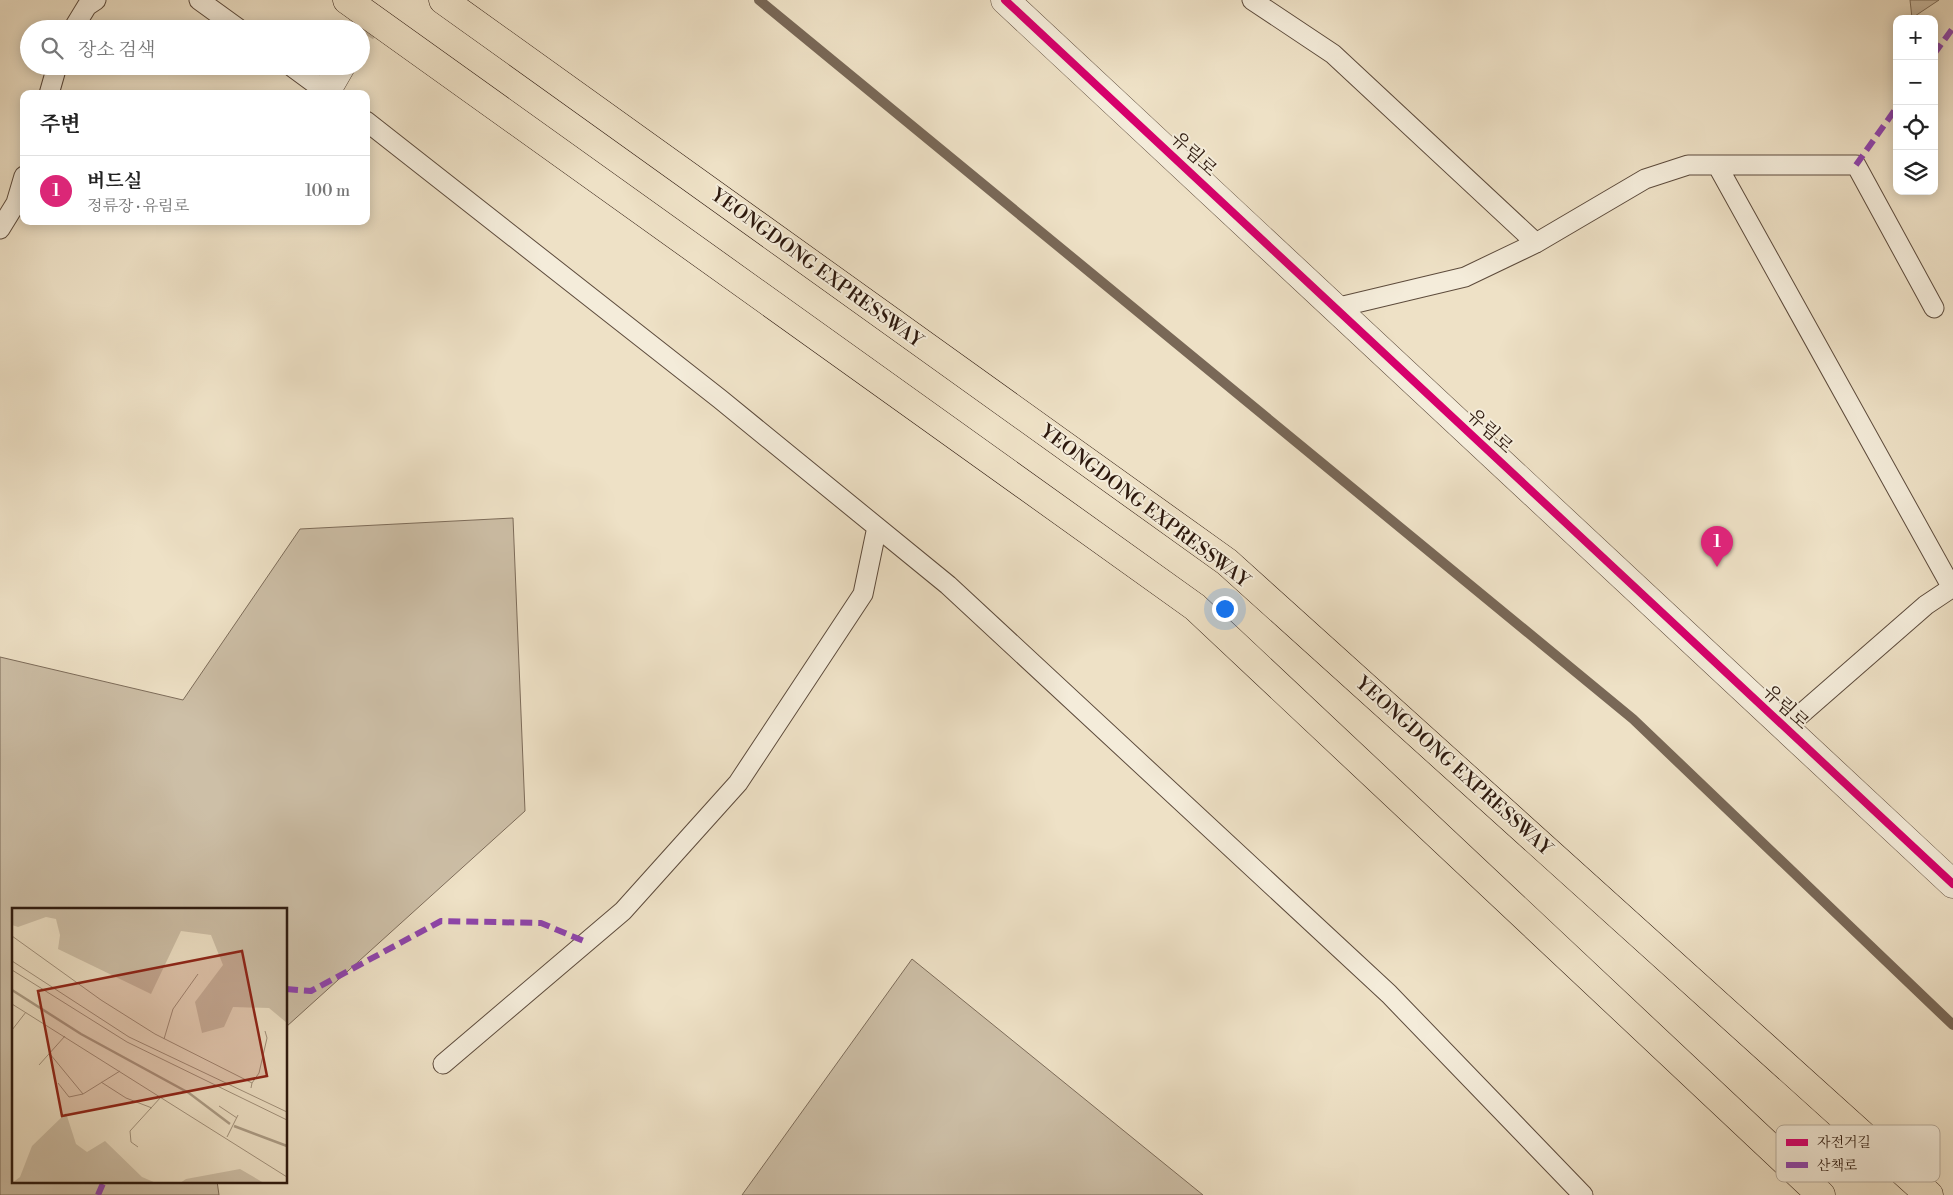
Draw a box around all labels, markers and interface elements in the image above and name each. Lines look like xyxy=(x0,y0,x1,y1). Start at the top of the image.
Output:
map controls xyxy=(1893,15,1938,195)
button: + xyxy=(1893,15,1938,60)
search box xyxy=(20,20,370,75)
icon: search xyxy=(38,34,66,62)
text: 장소 검색 xyxy=(78,38,155,62)
button: − xyxy=(1893,60,1938,105)
button: locate xyxy=(1893,105,1938,150)
text: 주변 xyxy=(40,112,81,138)
street label: 유림로 xyxy=(1166,126,1222,182)
button: layers xyxy=(1893,150,1938,195)
text: 버드실 xyxy=(87,169,142,193)
text: 1 xyxy=(52,181,60,201)
text: 100 m xyxy=(305,181,350,201)
street label: YEONGDONG EXPRESSWAY xyxy=(705,182,929,354)
text: 정류장 · 유림로 xyxy=(87,196,189,216)
street label: 유림로 xyxy=(1462,403,1518,459)
street label: YEONGDONG EXPRESSWAY xyxy=(1035,419,1256,594)
pin: 1 xyxy=(1701,526,1733,567)
your location xyxy=(1212,596,1238,622)
street label: YEONGDONG EXPRESSWAY xyxy=(1350,671,1558,862)
street label: 유림로 xyxy=(1758,679,1814,735)
inset map xyxy=(12,908,288,1182)
legend xyxy=(1776,1125,1940,1182)
text: 자전거길 xyxy=(1817,1134,1871,1152)
text: 산책로 xyxy=(1817,1157,1858,1175)

